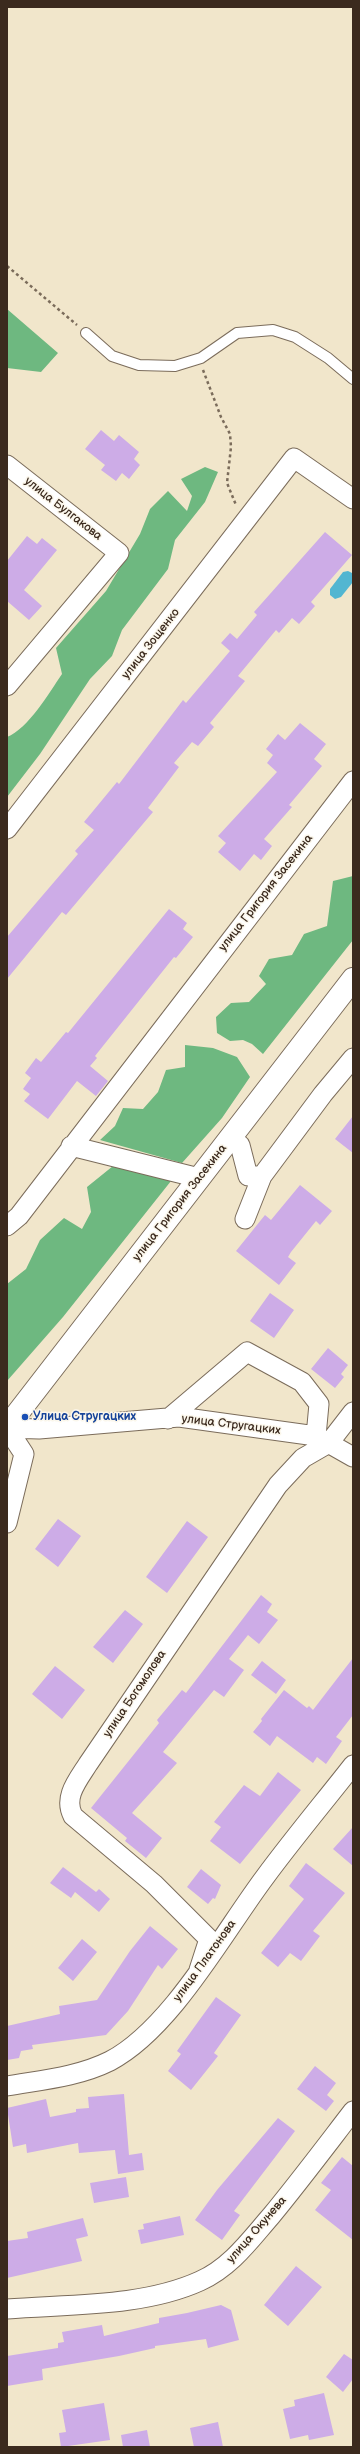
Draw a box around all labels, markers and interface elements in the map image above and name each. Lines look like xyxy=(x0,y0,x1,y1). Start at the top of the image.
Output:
street label: улица Булгакова xyxy=(21,474,105,544)
street label: улица Зощенко xyxy=(119,606,183,682)
street label: улица Григория Засекина xyxy=(216,832,316,954)
street label: улица Григория Засекина xyxy=(130,1142,230,1264)
place label: Улица Стругацких xyxy=(33,1410,136,1424)
marker: Улица Стругацких xyxy=(20,1412,30,1422)
street label: улица Стругацких xyxy=(181,1412,281,1438)
street label: улица Богомолова xyxy=(100,1648,170,1740)
street label: улица Платонова xyxy=(171,1917,239,2005)
street label: улица Окунева xyxy=(224,2194,290,2266)

